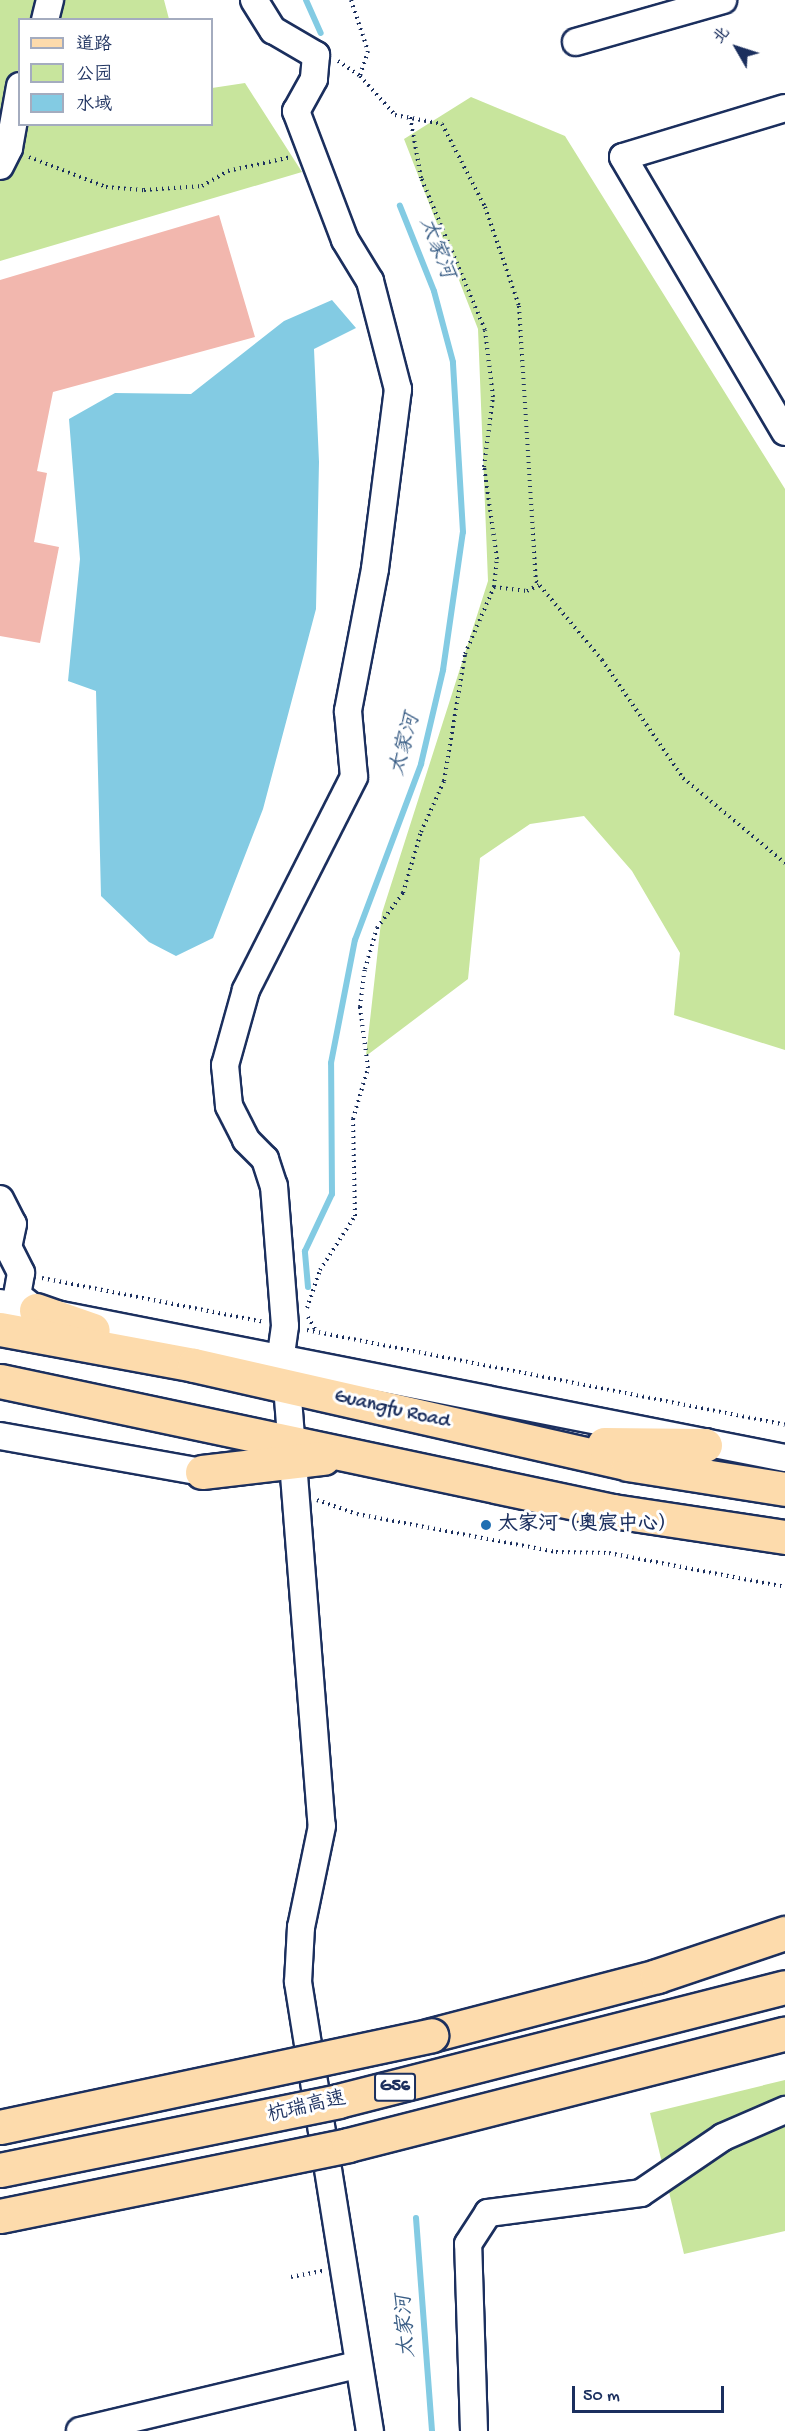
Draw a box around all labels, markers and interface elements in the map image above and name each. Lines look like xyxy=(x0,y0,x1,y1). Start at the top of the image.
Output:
legend xyxy=(18,18,213,126)
north arrow xyxy=(707,18,767,78)
text: 北 xyxy=(710,24,735,49)
text: 道路 xyxy=(76,35,112,56)
text: 公园 xyxy=(76,65,112,86)
text: 水域 xyxy=(76,95,112,116)
water label: 太家河 xyxy=(412,215,458,283)
water label: 太家河 xyxy=(387,711,427,779)
street label: Guangfu Road xyxy=(332,1385,452,1435)
place label: 太家河（奥宸中心） xyxy=(498,1513,678,1537)
marker: 太家河（奥宸中心） xyxy=(479,1518,493,1532)
road number: G56 xyxy=(374,2072,416,2102)
street label: 杭瑞高速 xyxy=(265,2087,349,2129)
water label: 太家河 xyxy=(393,2294,423,2358)
scale bar xyxy=(575,2374,726,2412)
text: 50 m xyxy=(583,2386,620,2407)

